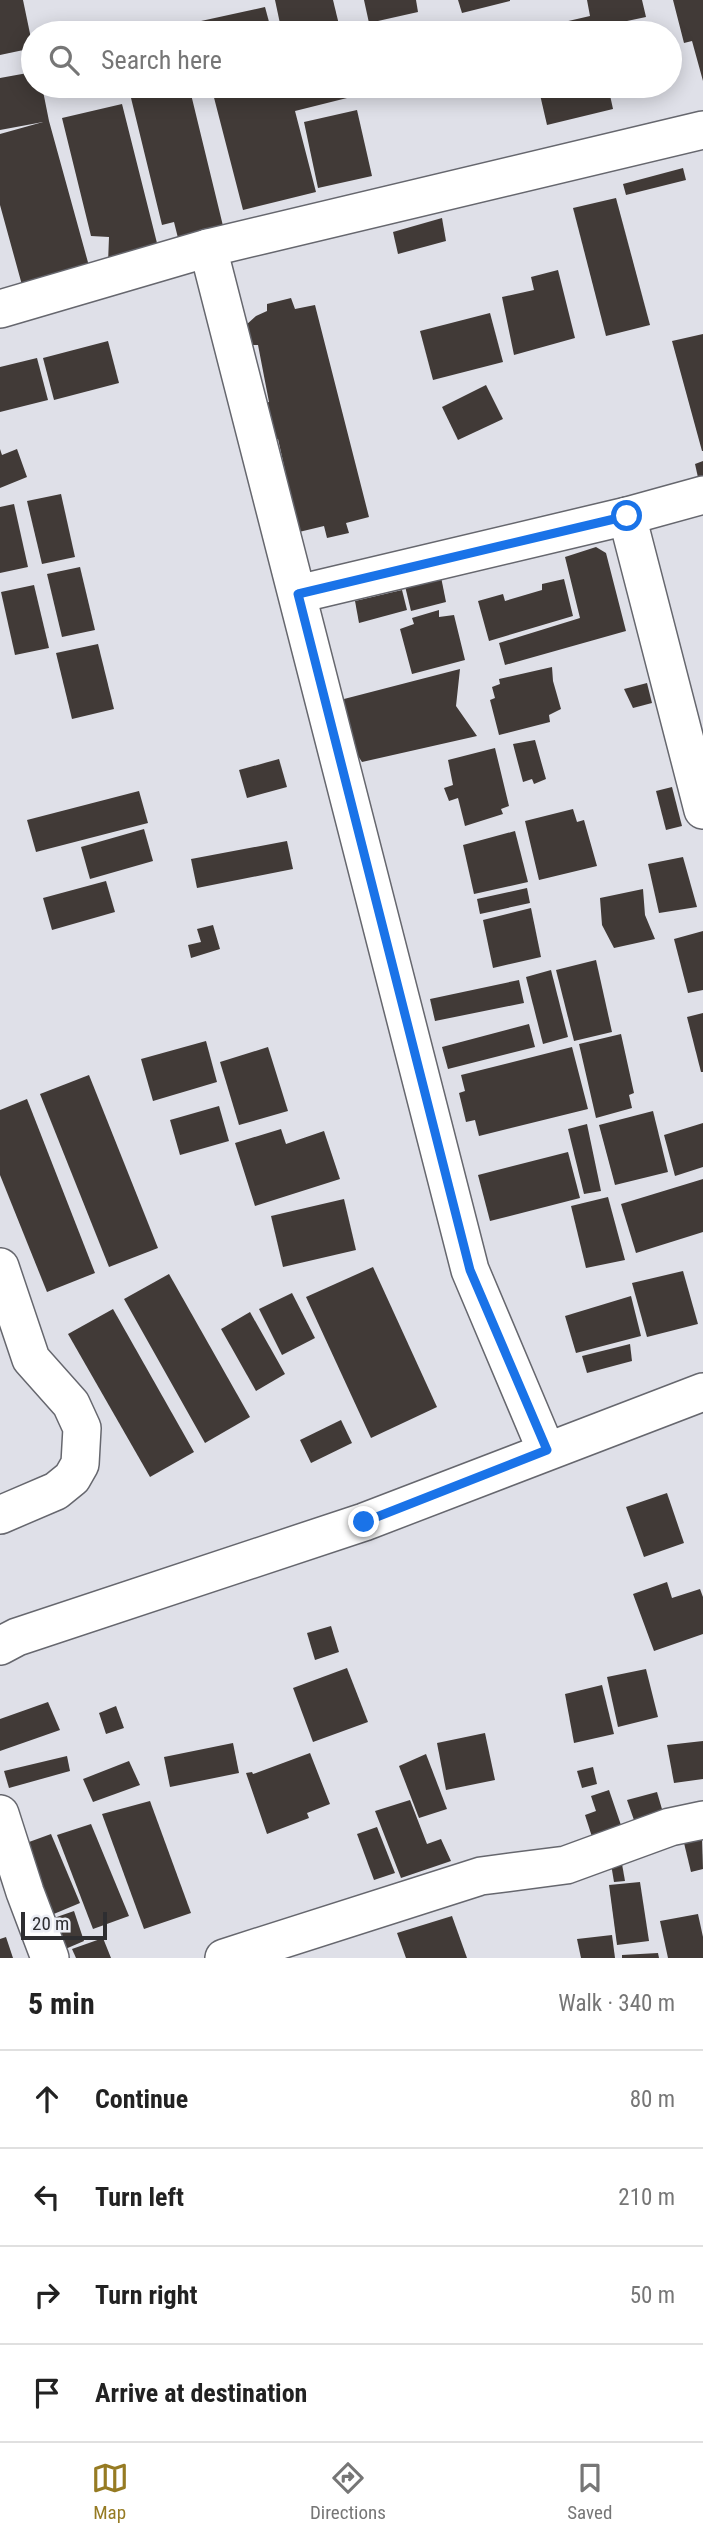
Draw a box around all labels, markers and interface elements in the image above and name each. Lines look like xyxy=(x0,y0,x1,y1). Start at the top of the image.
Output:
search box xyxy=(21,21,682,98)
icon: search xyxy=(45,41,83,79)
text: Search here xyxy=(101,45,222,75)
route start xyxy=(611,500,642,531)
route end xyxy=(348,1506,379,1537)
scale bar xyxy=(21,1909,107,1941)
text: 20 m xyxy=(32,1912,69,1935)
text: 5 min xyxy=(28,1986,95,2021)
text: Walk · 340 m xyxy=(558,1990,675,2017)
icon: ahead xyxy=(28,2080,66,2118)
text: Continue xyxy=(95,2084,188,2114)
text: 80 m xyxy=(630,2086,675,2113)
icon: left xyxy=(28,2178,66,2216)
text: Turn left xyxy=(95,2182,184,2212)
text: 210 m xyxy=(618,2184,675,2211)
icon: right xyxy=(28,2276,66,2314)
text: Turn right xyxy=(95,2280,197,2310)
text: 50 m xyxy=(630,2282,675,2309)
icon: arrive xyxy=(28,2374,66,2412)
text: Arrive at destination xyxy=(95,2378,307,2408)
tab: Map xyxy=(91,2459,129,2524)
tab: Directions xyxy=(310,2459,386,2524)
tab: Saved xyxy=(567,2459,612,2524)

